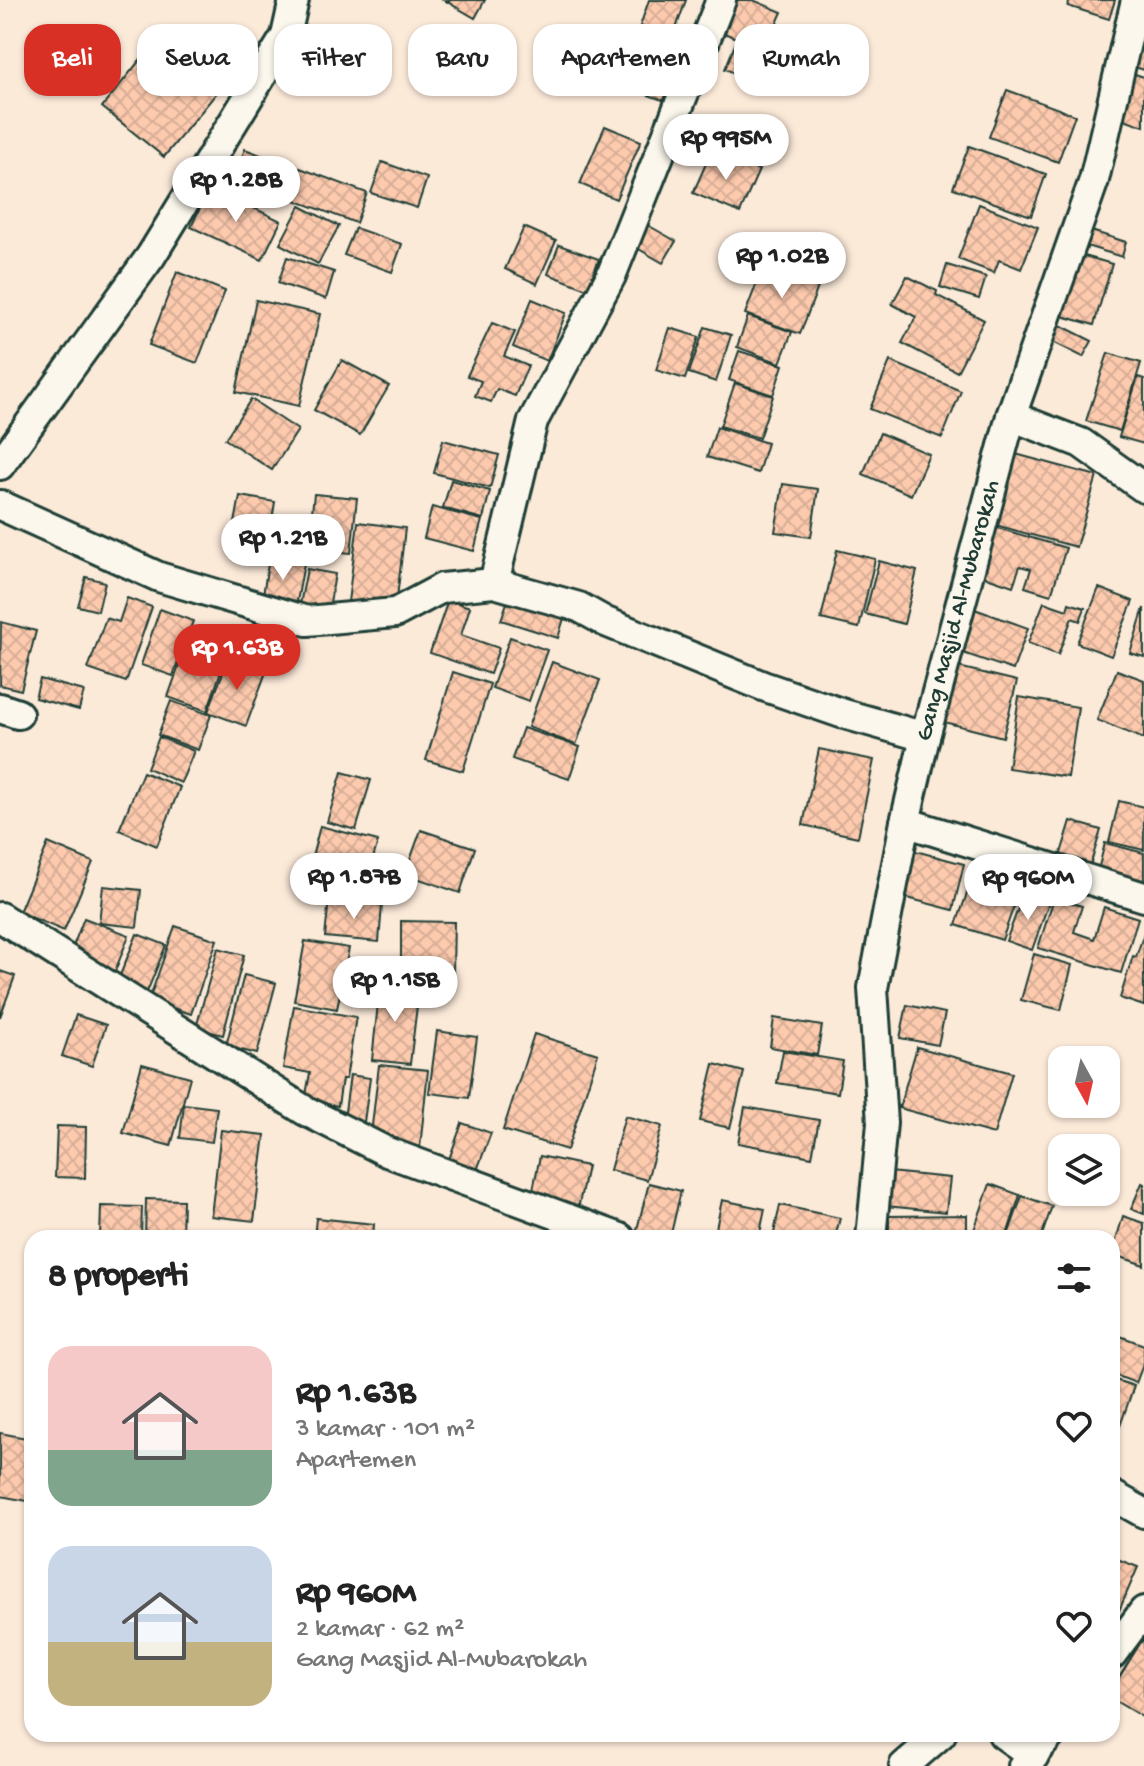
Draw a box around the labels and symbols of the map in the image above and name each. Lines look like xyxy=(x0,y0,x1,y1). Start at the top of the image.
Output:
pin: Rp 995M xyxy=(652,114,800,182)
pin: Rp 1.28B xyxy=(153,156,319,224)
pin: Rp 1.02B xyxy=(699,232,865,300)
street label: Gang Masjid Al-Mubarokah xyxy=(910,477,1008,744)
pin: Rp 1.21B xyxy=(200,514,366,582)
pin: Rp 1.63B xyxy=(154,624,320,692)
pin: Rp 1.87B xyxy=(271,853,437,921)
pin: Rp 960M xyxy=(954,854,1102,922)
pin: Rp 1.15B xyxy=(312,956,478,1024)
north arrow xyxy=(1048,1046,1120,1118)

